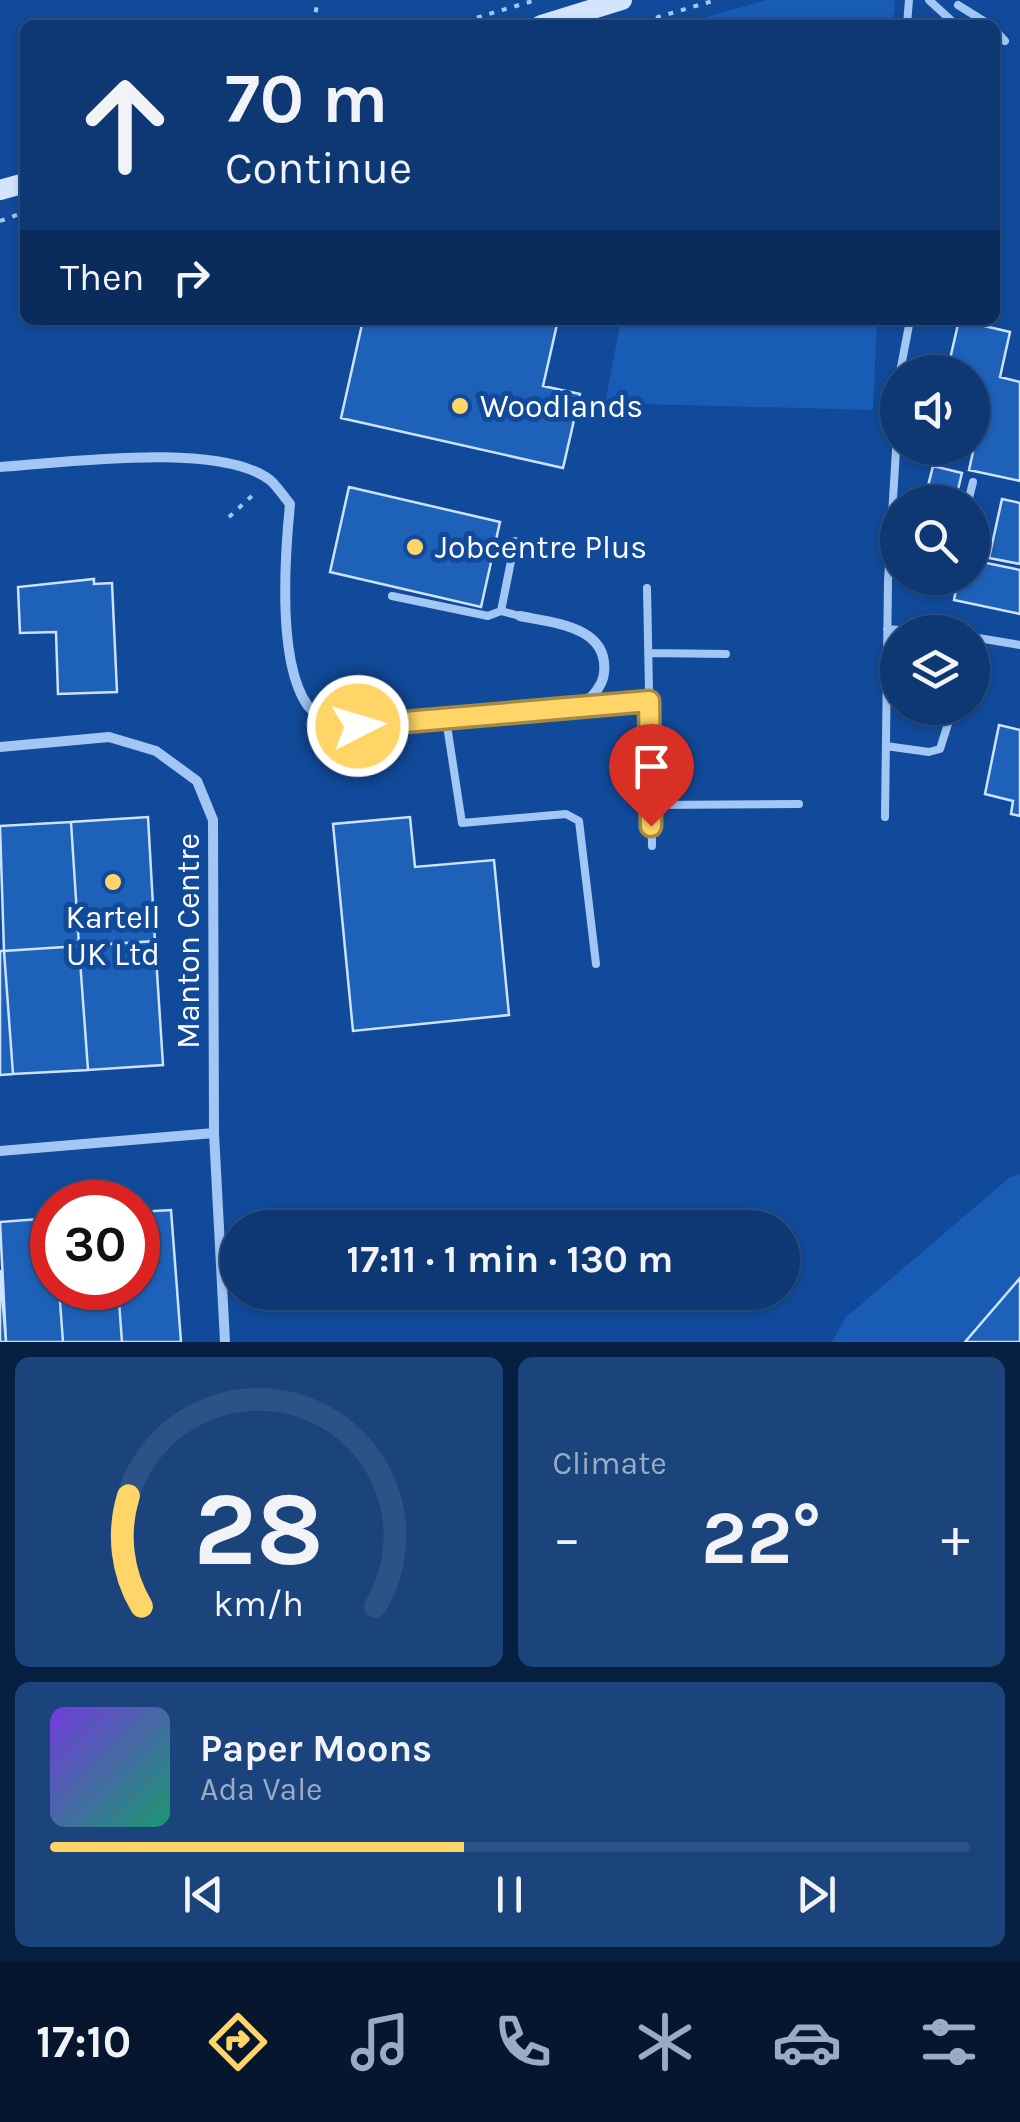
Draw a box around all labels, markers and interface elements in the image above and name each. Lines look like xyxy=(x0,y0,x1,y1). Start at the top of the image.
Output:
text: 70 m xyxy=(225,58,388,140)
icon: ahead xyxy=(60,60,190,190)
text: Continue xyxy=(225,142,412,194)
icon: right xyxy=(164,250,219,305)
text: Then xyxy=(60,255,144,300)
map controls xyxy=(880,355,990,725)
button: sound xyxy=(880,355,990,465)
place label: Woodlands xyxy=(480,388,643,425)
marker: Woodlands xyxy=(449,395,471,417)
button: search xyxy=(880,485,990,595)
place label: Jobcentre Plus xyxy=(435,529,647,566)
marker: Jobcentre Plus xyxy=(404,536,426,558)
button: layers xyxy=(880,615,990,725)
position arrow xyxy=(306,674,410,778)
pin xyxy=(609,724,694,827)
icon: arrive xyxy=(624,739,679,794)
street label: Manton Centre xyxy=(170,833,207,1049)
marker: Kartell UK Ltd xyxy=(102,871,124,893)
place label: Kartell UK Ltd xyxy=(65,899,161,973)
speed limit sign: 30 xyxy=(30,1180,160,1310)
text: 17:11 · 1 min · 130 m xyxy=(347,1237,673,1282)
text: Climate xyxy=(553,1445,667,1482)
text: 28 xyxy=(194,1469,324,1590)
text: 22° xyxy=(701,1494,821,1582)
text: − xyxy=(553,1506,581,1570)
text: + xyxy=(941,1506,970,1570)
text: km/h xyxy=(213,1583,304,1625)
text: Paper Moons xyxy=(200,1726,432,1771)
text: Ada Vale xyxy=(200,1771,323,1808)
icon: previous xyxy=(176,1867,231,1922)
icon: pause xyxy=(482,1867,537,1922)
icon: next xyxy=(789,1867,844,1922)
icon: directions xyxy=(203,2007,273,2077)
icon: music xyxy=(345,2007,415,2077)
icon: phone xyxy=(488,2007,558,2077)
icon: climate xyxy=(630,2007,700,2077)
icon: car xyxy=(772,2007,842,2077)
icon: filters xyxy=(914,2007,984,2077)
text: 17:10 xyxy=(36,2016,131,2068)

